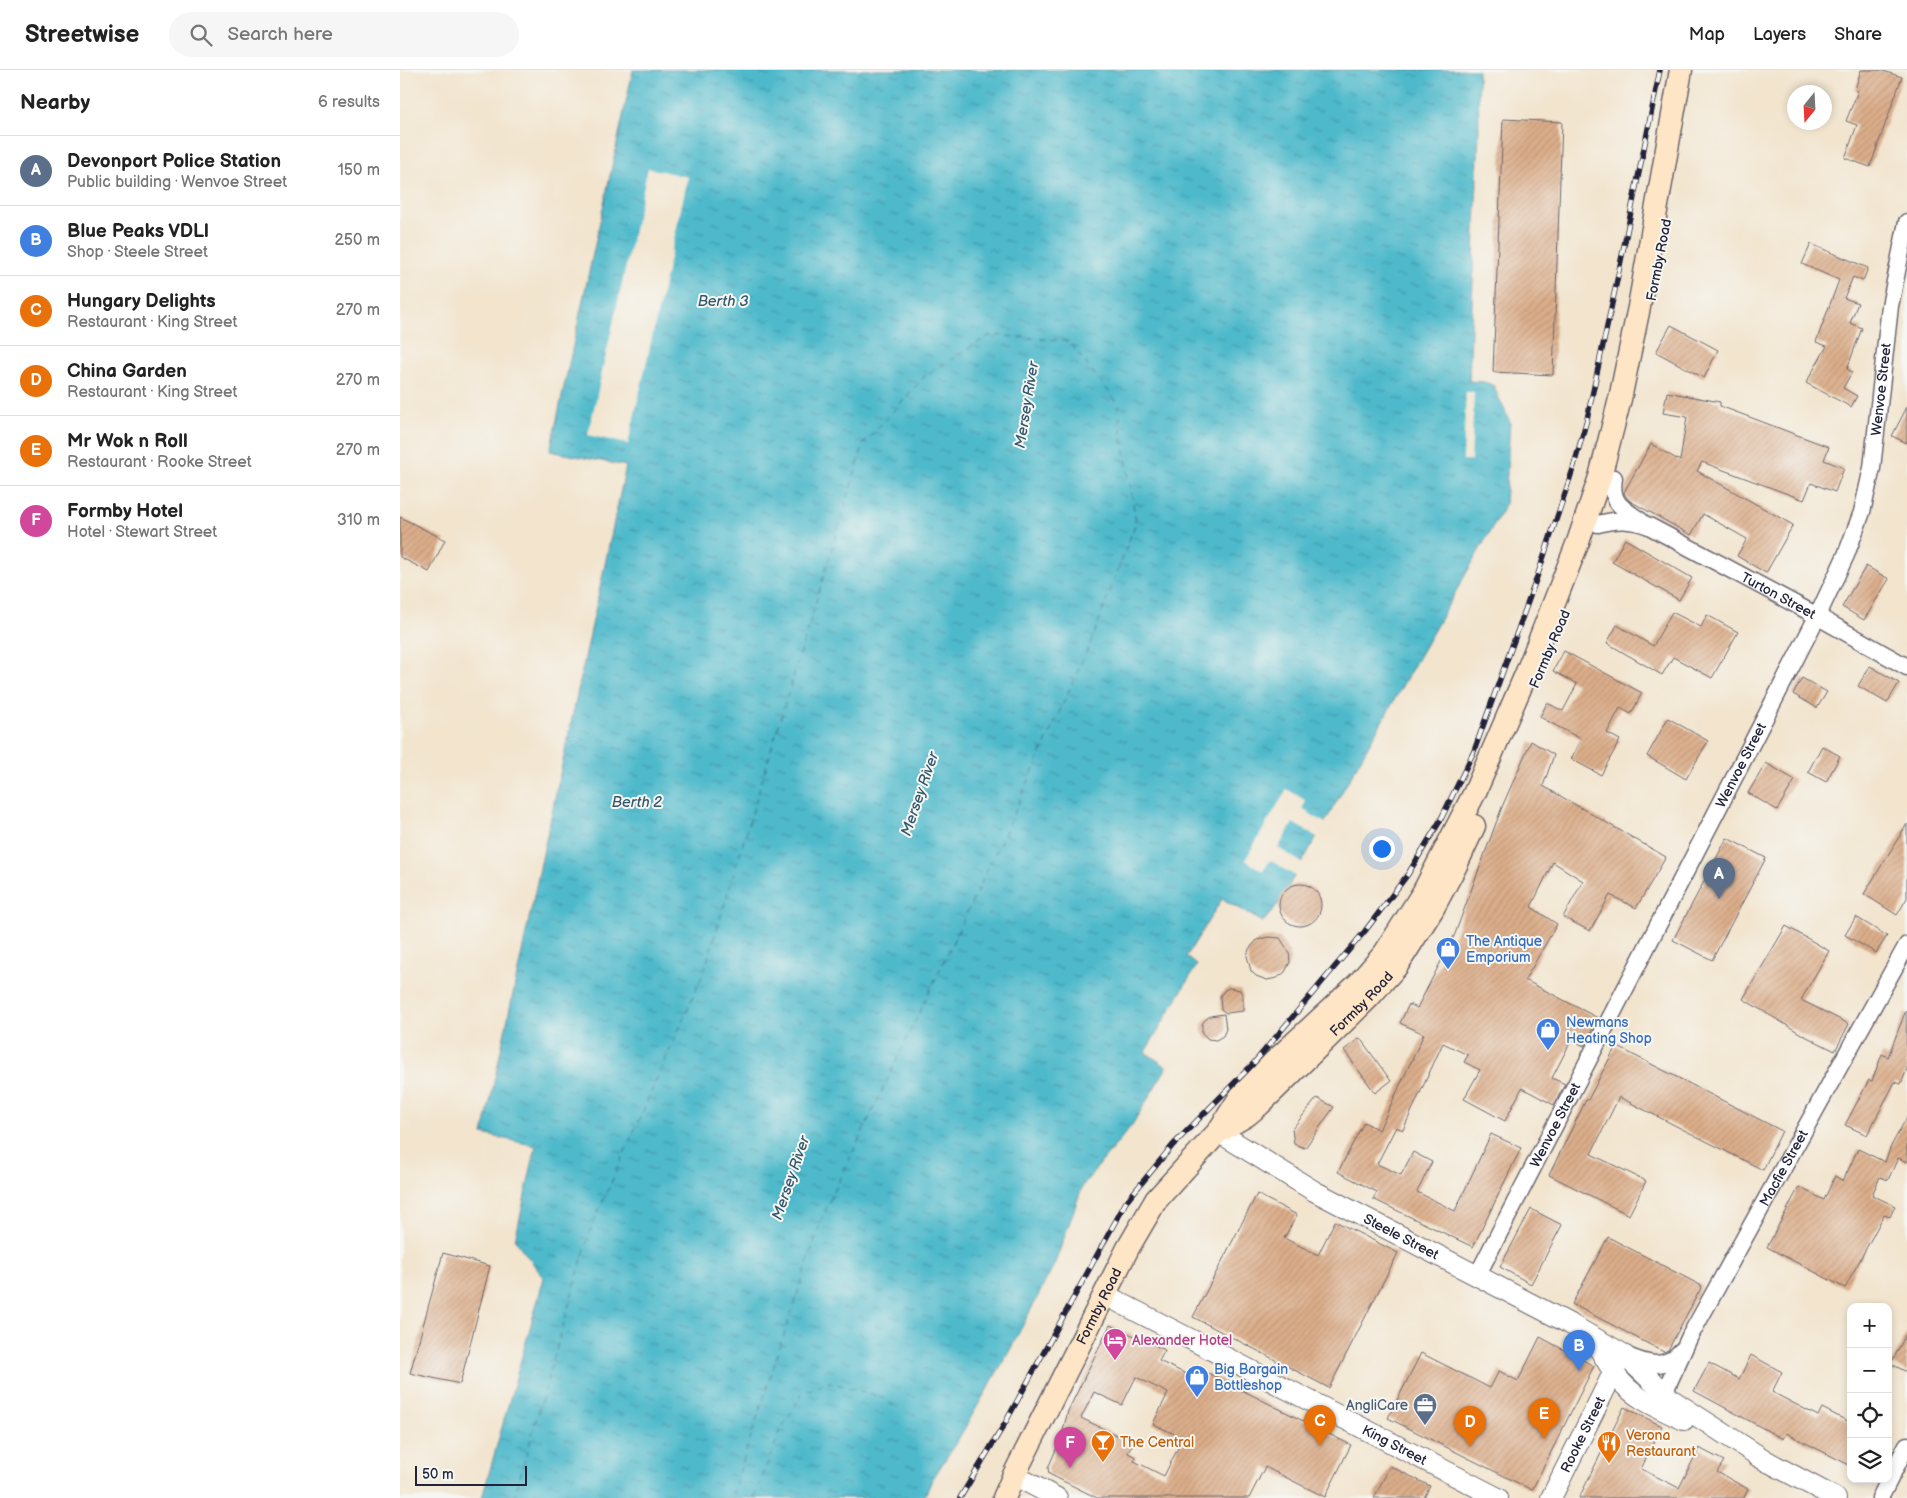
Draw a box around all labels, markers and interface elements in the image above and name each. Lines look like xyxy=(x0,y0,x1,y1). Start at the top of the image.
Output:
search box xyxy=(169,12,519,57)
text: Streetwise xyxy=(25,20,139,49)
icon: search xyxy=(187,21,215,49)
text: Search here xyxy=(227,23,333,46)
text: Map xyxy=(1689,24,1725,45)
text: Layers xyxy=(1753,24,1806,45)
text: Share xyxy=(1834,24,1882,45)
north arrow xyxy=(1787,85,1832,130)
text: Nearby xyxy=(20,90,90,115)
text: 6 results xyxy=(318,93,380,112)
text: Devonport Police Station xyxy=(67,150,281,173)
text: A xyxy=(31,161,41,180)
text: 150 m xyxy=(338,161,380,180)
text: Public building · Wenvoe Street xyxy=(67,173,287,192)
street label: Formby Road xyxy=(1643,217,1675,303)
text: Blue Peaks VDLl xyxy=(67,220,209,243)
text: B xyxy=(30,231,42,250)
text: 250 m xyxy=(334,231,380,250)
text: Shop · Steele Street xyxy=(67,243,208,262)
text: Hungary Delights xyxy=(67,290,216,313)
water label: Berth 3 xyxy=(698,292,748,311)
text: C xyxy=(30,301,42,320)
text: 270 m xyxy=(336,301,380,320)
text: Restaurant · King Street xyxy=(67,313,237,332)
street label: Wenvoe Street xyxy=(1867,342,1894,437)
water label: Mersey River xyxy=(1011,359,1043,450)
text: China Garden xyxy=(67,360,187,383)
text: D xyxy=(30,371,42,390)
text: 270 m xyxy=(336,371,380,390)
text: Restaurant · King Street xyxy=(67,383,237,402)
text: Mr Wok n Roll xyxy=(67,430,188,453)
text: E xyxy=(31,441,41,460)
text: 270 m xyxy=(336,441,380,460)
text: Restaurant · Rooke Street xyxy=(67,453,252,472)
text: Formby Hotel xyxy=(67,500,183,523)
text: F xyxy=(31,511,41,530)
text: 310 m xyxy=(337,511,380,530)
text: Hotel · Stewart Street xyxy=(67,523,217,542)
street label: Turton Street xyxy=(1738,568,1820,623)
street label: Formby Road xyxy=(1526,607,1574,691)
street label: Wenvoe Street xyxy=(1712,719,1770,810)
water label: Mersey River xyxy=(897,748,944,839)
water label: Berth 2 xyxy=(612,793,663,812)
your location xyxy=(1369,836,1395,862)
pin: A xyxy=(1703,858,1735,899)
place label: The Antique Emporium xyxy=(1466,933,1542,966)
shop icon: The Antique Emporium xyxy=(1435,936,1461,970)
street label: Formby Road xyxy=(1326,968,1396,1039)
place label: Newmans Heating Shop xyxy=(1566,1014,1652,1047)
shop icon: Newmans Heating Shop xyxy=(1535,1017,1561,1051)
street label: Wenvoe Street xyxy=(1526,1079,1584,1170)
street label: Macfie Street xyxy=(1755,1126,1812,1209)
water label: Mersey River xyxy=(768,1132,815,1223)
street label: Steele Street xyxy=(1361,1210,1442,1263)
street label: Formby Road xyxy=(1072,1265,1125,1347)
map controls xyxy=(1847,1303,1892,1483)
button: + xyxy=(1847,1303,1892,1348)
hotel icon: Alexander Hotel xyxy=(1102,1327,1128,1361)
pin: B xyxy=(1563,1330,1595,1371)
place label: Alexander Hotel xyxy=(1132,1332,1232,1349)
button: − xyxy=(1847,1348,1892,1393)
place label: Big Bargain Bottleshop xyxy=(1214,1361,1288,1394)
shop icon: Big Bargain Bottleshop xyxy=(1184,1364,1210,1398)
office icon: AngliCare xyxy=(1412,1392,1438,1426)
street label: Rooke Street xyxy=(1557,1393,1609,1475)
button: locate xyxy=(1847,1393,1892,1438)
place label: AngliCare xyxy=(1346,1397,1408,1414)
pin: E xyxy=(1528,1398,1560,1439)
pin: C xyxy=(1304,1405,1336,1446)
pin: D xyxy=(1454,1406,1486,1447)
street label: King Street xyxy=(1360,1421,1430,1469)
pin: F xyxy=(1054,1427,1086,1468)
place label: Verona Restaurant xyxy=(1626,1427,1696,1460)
bar icon: The Central xyxy=(1090,1429,1116,1463)
restaurant icon: Verona Restaurant xyxy=(1596,1430,1622,1464)
place label: The Central xyxy=(1120,1434,1194,1451)
button: layers xyxy=(1847,1438,1892,1483)
scale bar xyxy=(415,1463,528,1486)
text: 50 m xyxy=(422,1466,454,1483)

